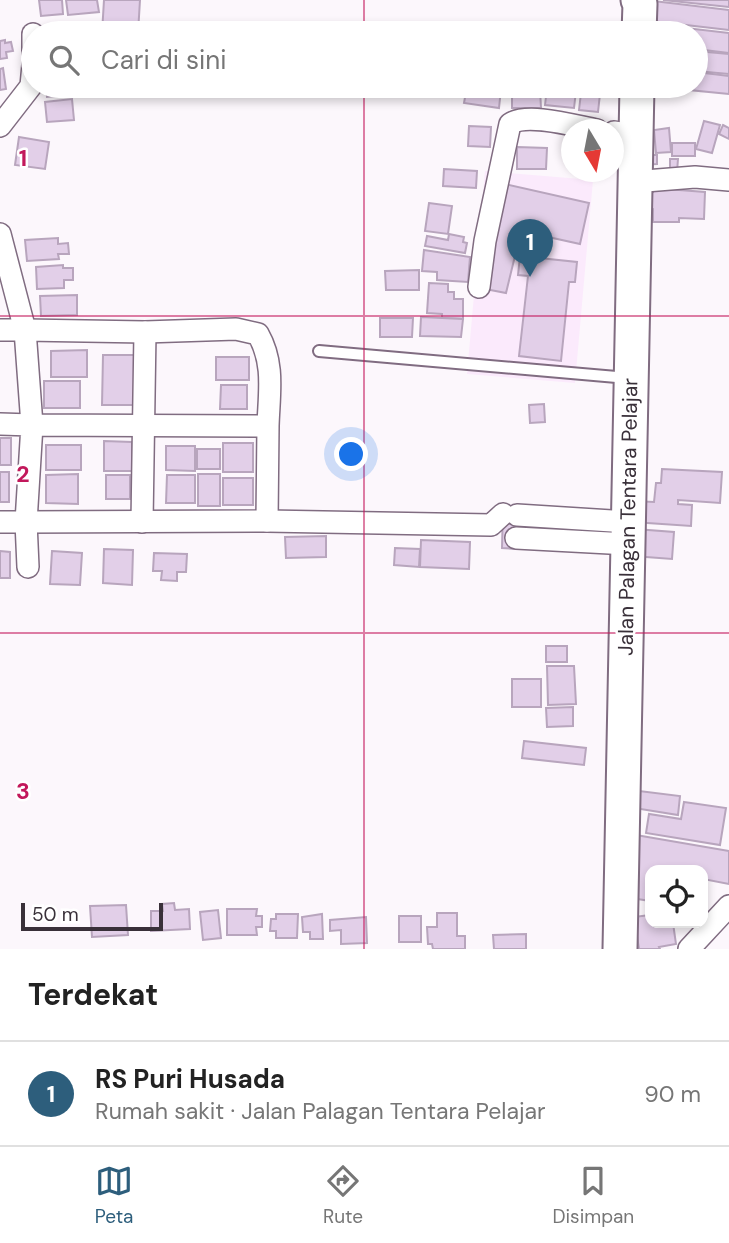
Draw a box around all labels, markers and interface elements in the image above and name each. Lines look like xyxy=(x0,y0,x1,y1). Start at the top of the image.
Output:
search box xyxy=(21,21,708,98)
icon: search xyxy=(45,41,83,79)
text: Cari di sini xyxy=(101,43,226,77)
north arrow xyxy=(561,119,624,182)
text: 1 xyxy=(19,143,27,173)
pin: 1 xyxy=(507,219,553,277)
street label: Jalan Palagan Tentara Pelajar xyxy=(612,378,644,656)
your location xyxy=(334,437,368,471)
text: 2 xyxy=(16,459,30,489)
text: 3 xyxy=(16,776,30,806)
map controls xyxy=(645,865,708,928)
button: locate xyxy=(645,865,708,928)
scale bar xyxy=(21,900,163,932)
text: 50 m xyxy=(32,902,79,927)
text: Terdekat xyxy=(28,975,158,1014)
text: RS Puri Husada xyxy=(95,1062,285,1096)
text: 1 xyxy=(47,1079,55,1109)
text: 90 m xyxy=(644,1079,701,1109)
text: Rumah sakit · Jalan Palagan Tentara Pelajar xyxy=(95,1096,546,1126)
tab: Peta xyxy=(95,1162,133,1229)
tab: Rute xyxy=(323,1162,363,1229)
tab: Disimpan xyxy=(552,1162,634,1229)

